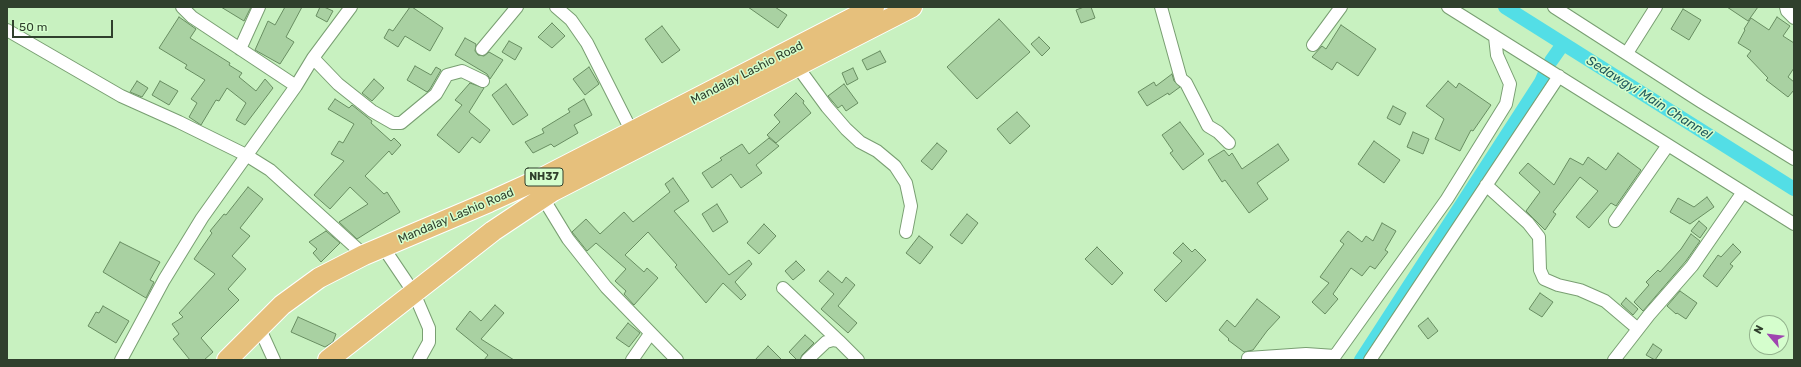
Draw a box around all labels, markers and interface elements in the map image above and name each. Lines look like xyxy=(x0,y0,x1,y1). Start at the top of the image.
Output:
scale bar xyxy=(14,12,115,38)
text: 50 m xyxy=(19,20,47,34)
street label: Mandalay Lashio Road xyxy=(688,38,806,108)
water label: Sedawgyi Main Channel xyxy=(1583,53,1715,143)
road number: NH37 xyxy=(525,168,563,186)
street label: Mandalay Lashio Road xyxy=(396,185,516,247)
north arrow xyxy=(1749,315,1789,355)
text: N xyxy=(1751,323,1766,336)

